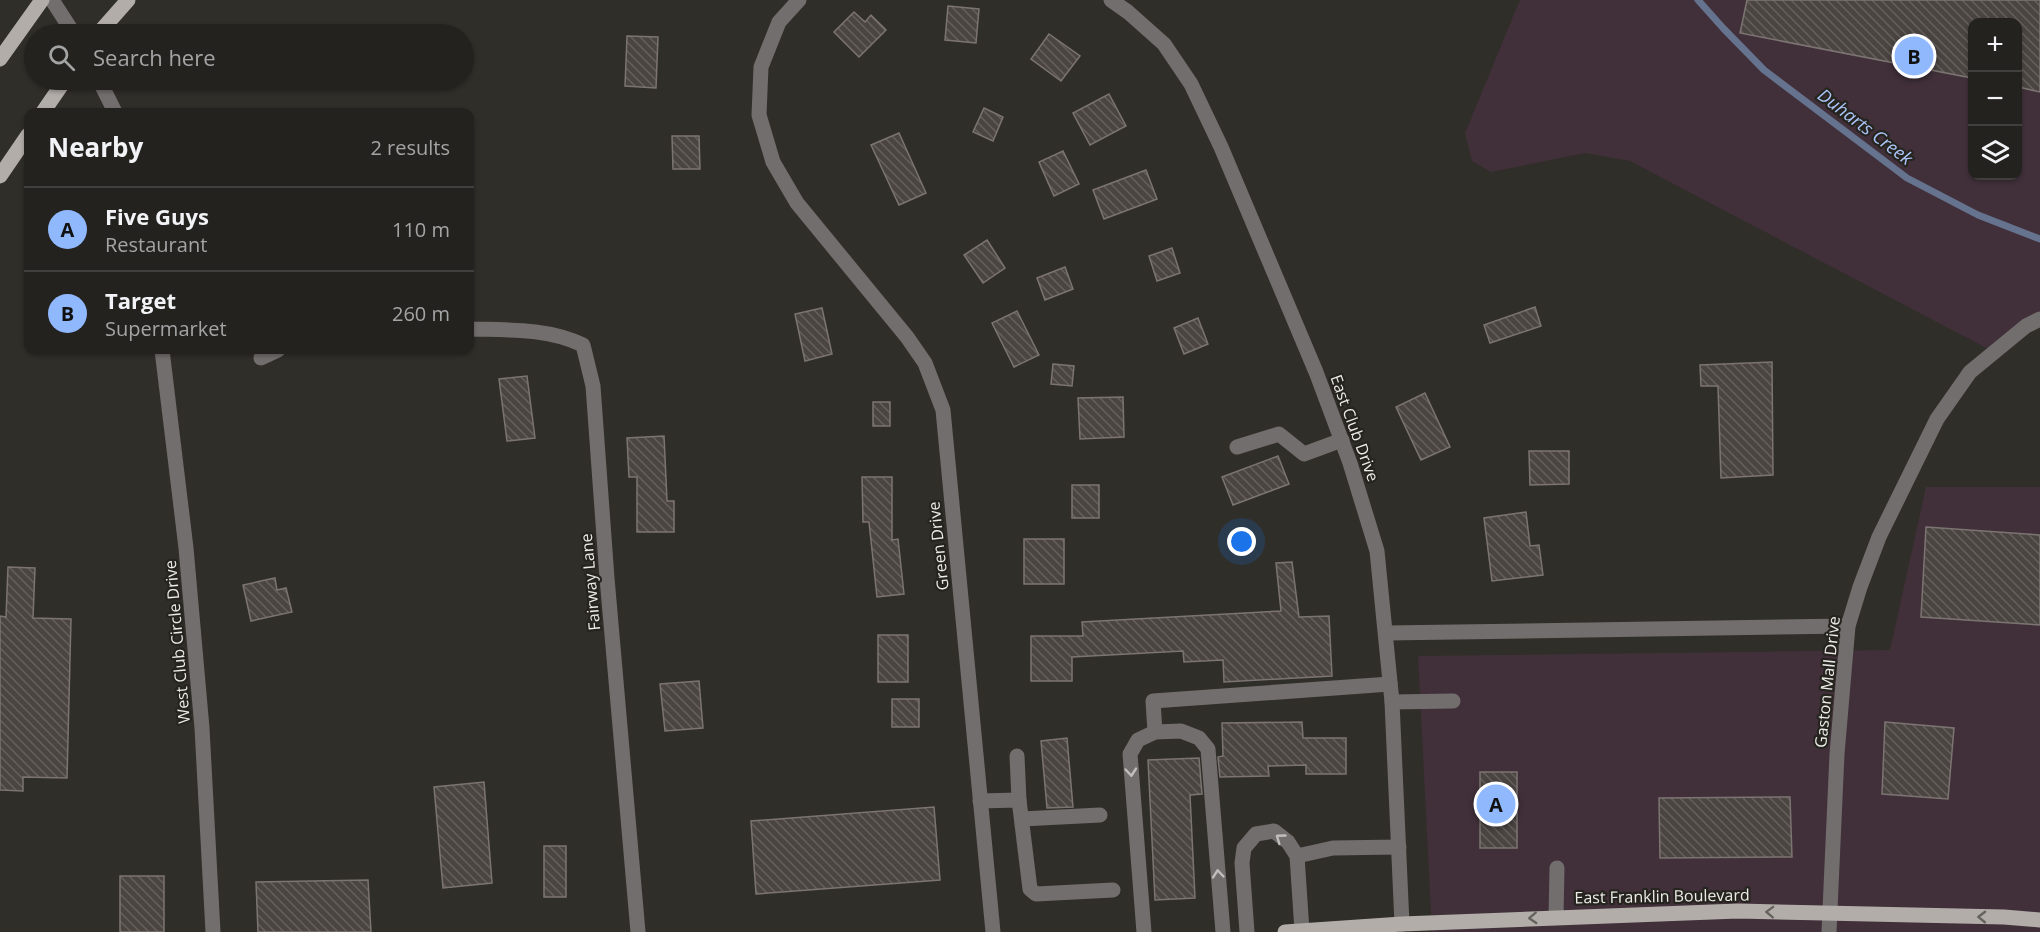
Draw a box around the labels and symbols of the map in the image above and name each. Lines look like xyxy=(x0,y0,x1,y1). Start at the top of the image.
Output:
pin: B xyxy=(1894,34,1934,78)
water label: Duharts Creek xyxy=(1813,83,1919,170)
street label: East Club Drive xyxy=(1325,371,1385,485)
street label: Green Drive xyxy=(922,500,954,592)
your location xyxy=(1227,527,1256,556)
street label: Fairway Lane xyxy=(575,533,605,631)
street label: West Club Circle Drive xyxy=(159,559,195,725)
street label: Gaston Mall Drive xyxy=(1809,615,1845,749)
one-way arrow xyxy=(1124,767,1137,776)
pin: A xyxy=(1476,782,1516,826)
one-way arrow xyxy=(1276,834,1287,845)
one-way arrow xyxy=(1212,869,1225,878)
street label: East Franklin Boulevard xyxy=(1574,883,1750,909)
one-way arrow xyxy=(1766,906,1775,918)
one-way arrow xyxy=(1529,911,1538,924)
one-way arrow xyxy=(1977,911,1986,923)

